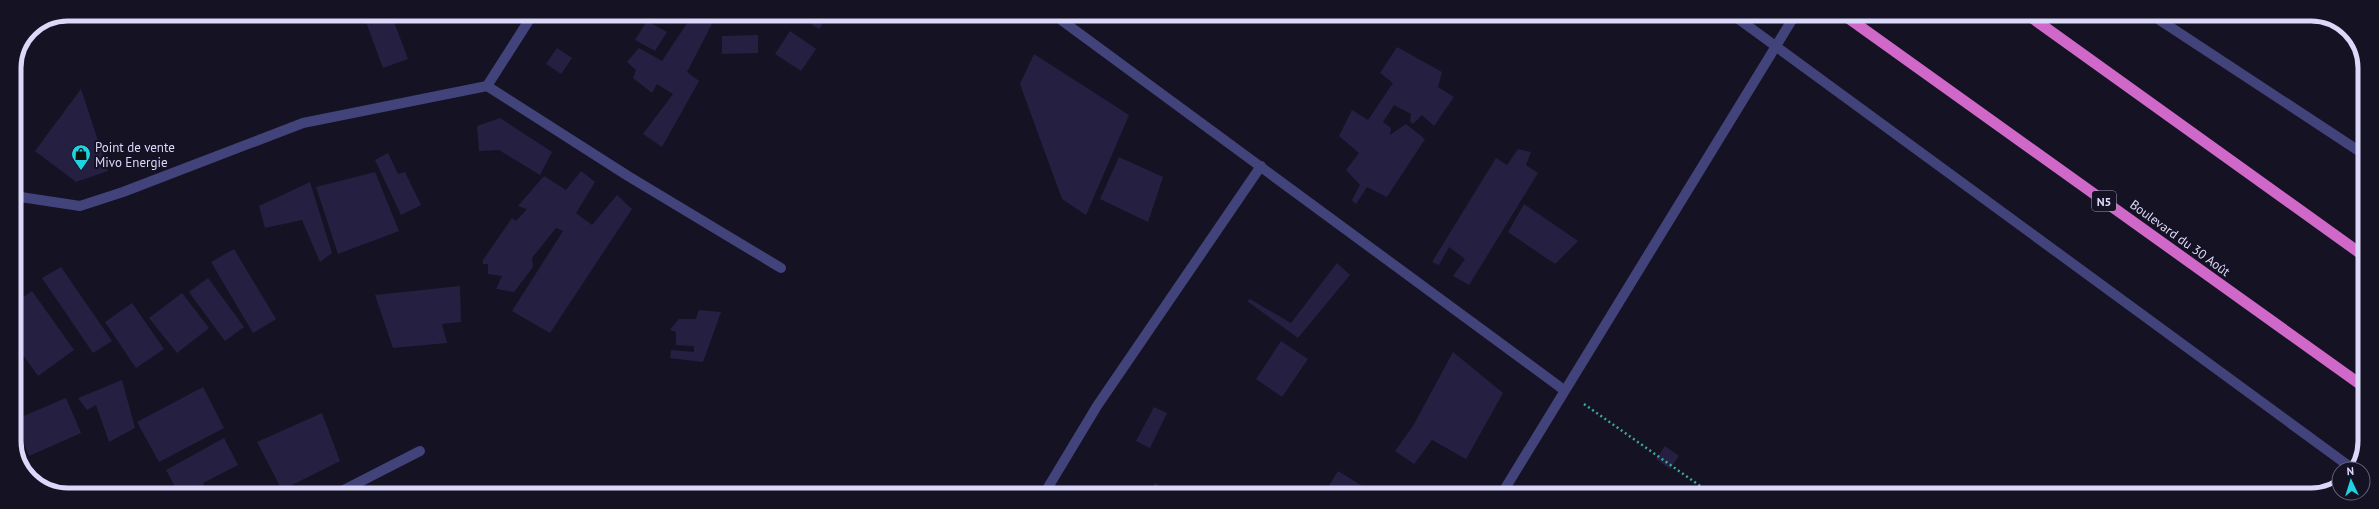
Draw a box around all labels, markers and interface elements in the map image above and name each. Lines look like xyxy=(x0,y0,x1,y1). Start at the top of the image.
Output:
place label: Point de vente Mivo Energie xyxy=(95,139,175,171)
shop icon: Point de vente Mivo Energie xyxy=(70,143,92,171)
road number: N5 xyxy=(2092,191,2116,211)
street label: Boulevard du 30 Août xyxy=(2127,196,2234,280)
north arrow xyxy=(2331,461,2371,501)
text: N xyxy=(2346,464,2354,478)

